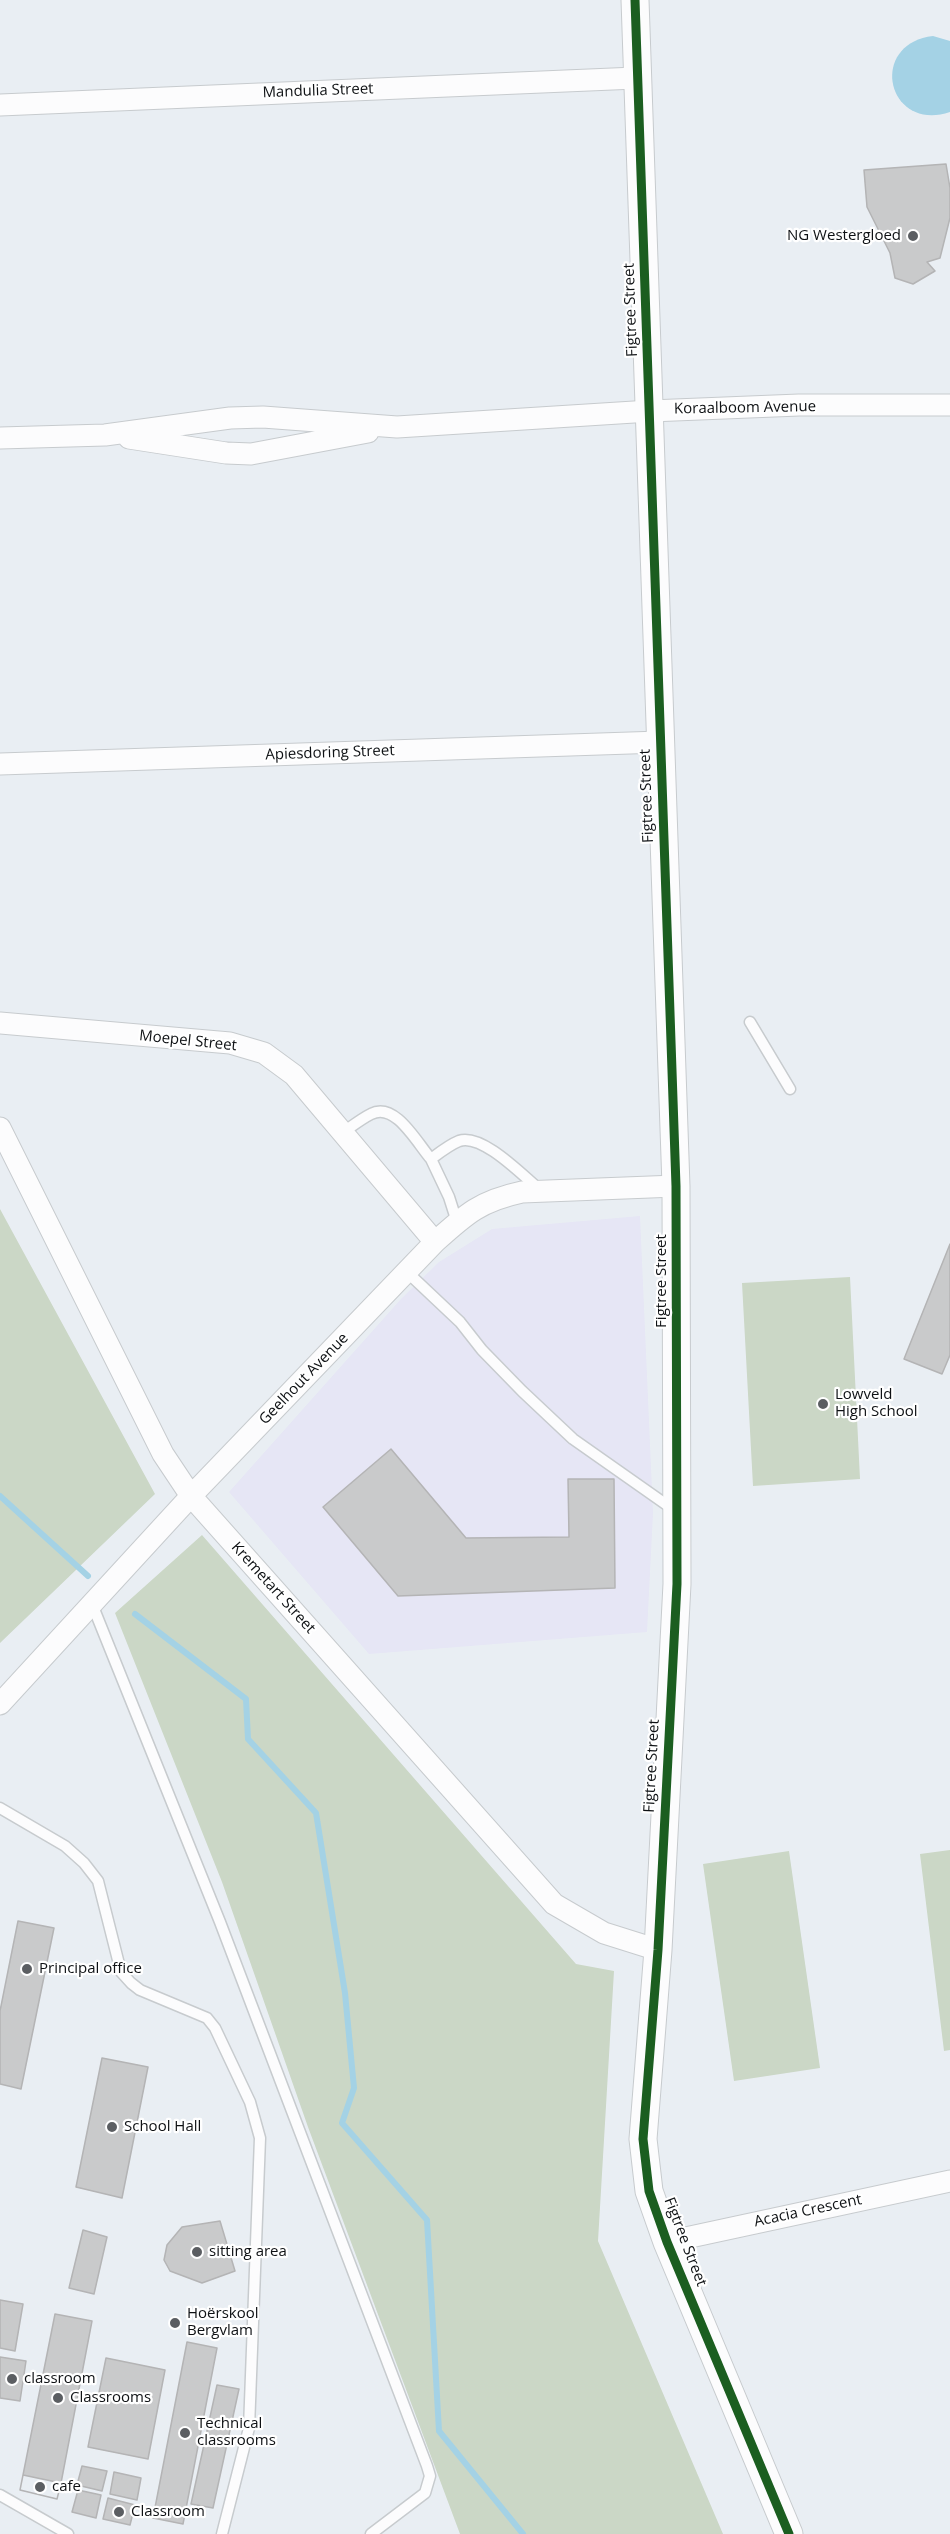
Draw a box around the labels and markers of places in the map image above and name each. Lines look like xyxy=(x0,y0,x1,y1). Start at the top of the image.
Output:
place label: NG Westergloed xyxy=(787,227,901,245)
marker: NG Westergloed xyxy=(906,229,920,243)
place label: Lowveld High School xyxy=(835,1386,918,1421)
marker: Lowveld High School xyxy=(816,1397,830,1411)
place label: Principal office xyxy=(39,1960,142,1978)
marker: Principal office xyxy=(20,1962,34,1976)
place label: School Hall xyxy=(124,2118,201,2136)
marker: School Hall xyxy=(105,2120,119,2134)
place label: sitting area xyxy=(209,2243,287,2261)
marker: sitting area xyxy=(190,2245,204,2259)
place label: Hoërskool Bergvlam xyxy=(187,2305,258,2340)
marker: Hoërskool Bergvlam xyxy=(168,2316,182,2330)
place label: classroom xyxy=(24,2370,96,2388)
marker: classroom xyxy=(5,2372,19,2386)
place label: Classrooms xyxy=(70,2389,151,2407)
marker: Classrooms xyxy=(51,2391,65,2405)
place label: Technical classrooms xyxy=(197,2415,276,2450)
marker: Technical classrooms xyxy=(178,2426,192,2440)
place label: cafe xyxy=(52,2478,81,2496)
marker: cafe xyxy=(33,2480,47,2494)
place label: Classroom xyxy=(131,2503,205,2521)
marker: Classroom xyxy=(112,2505,126,2519)

